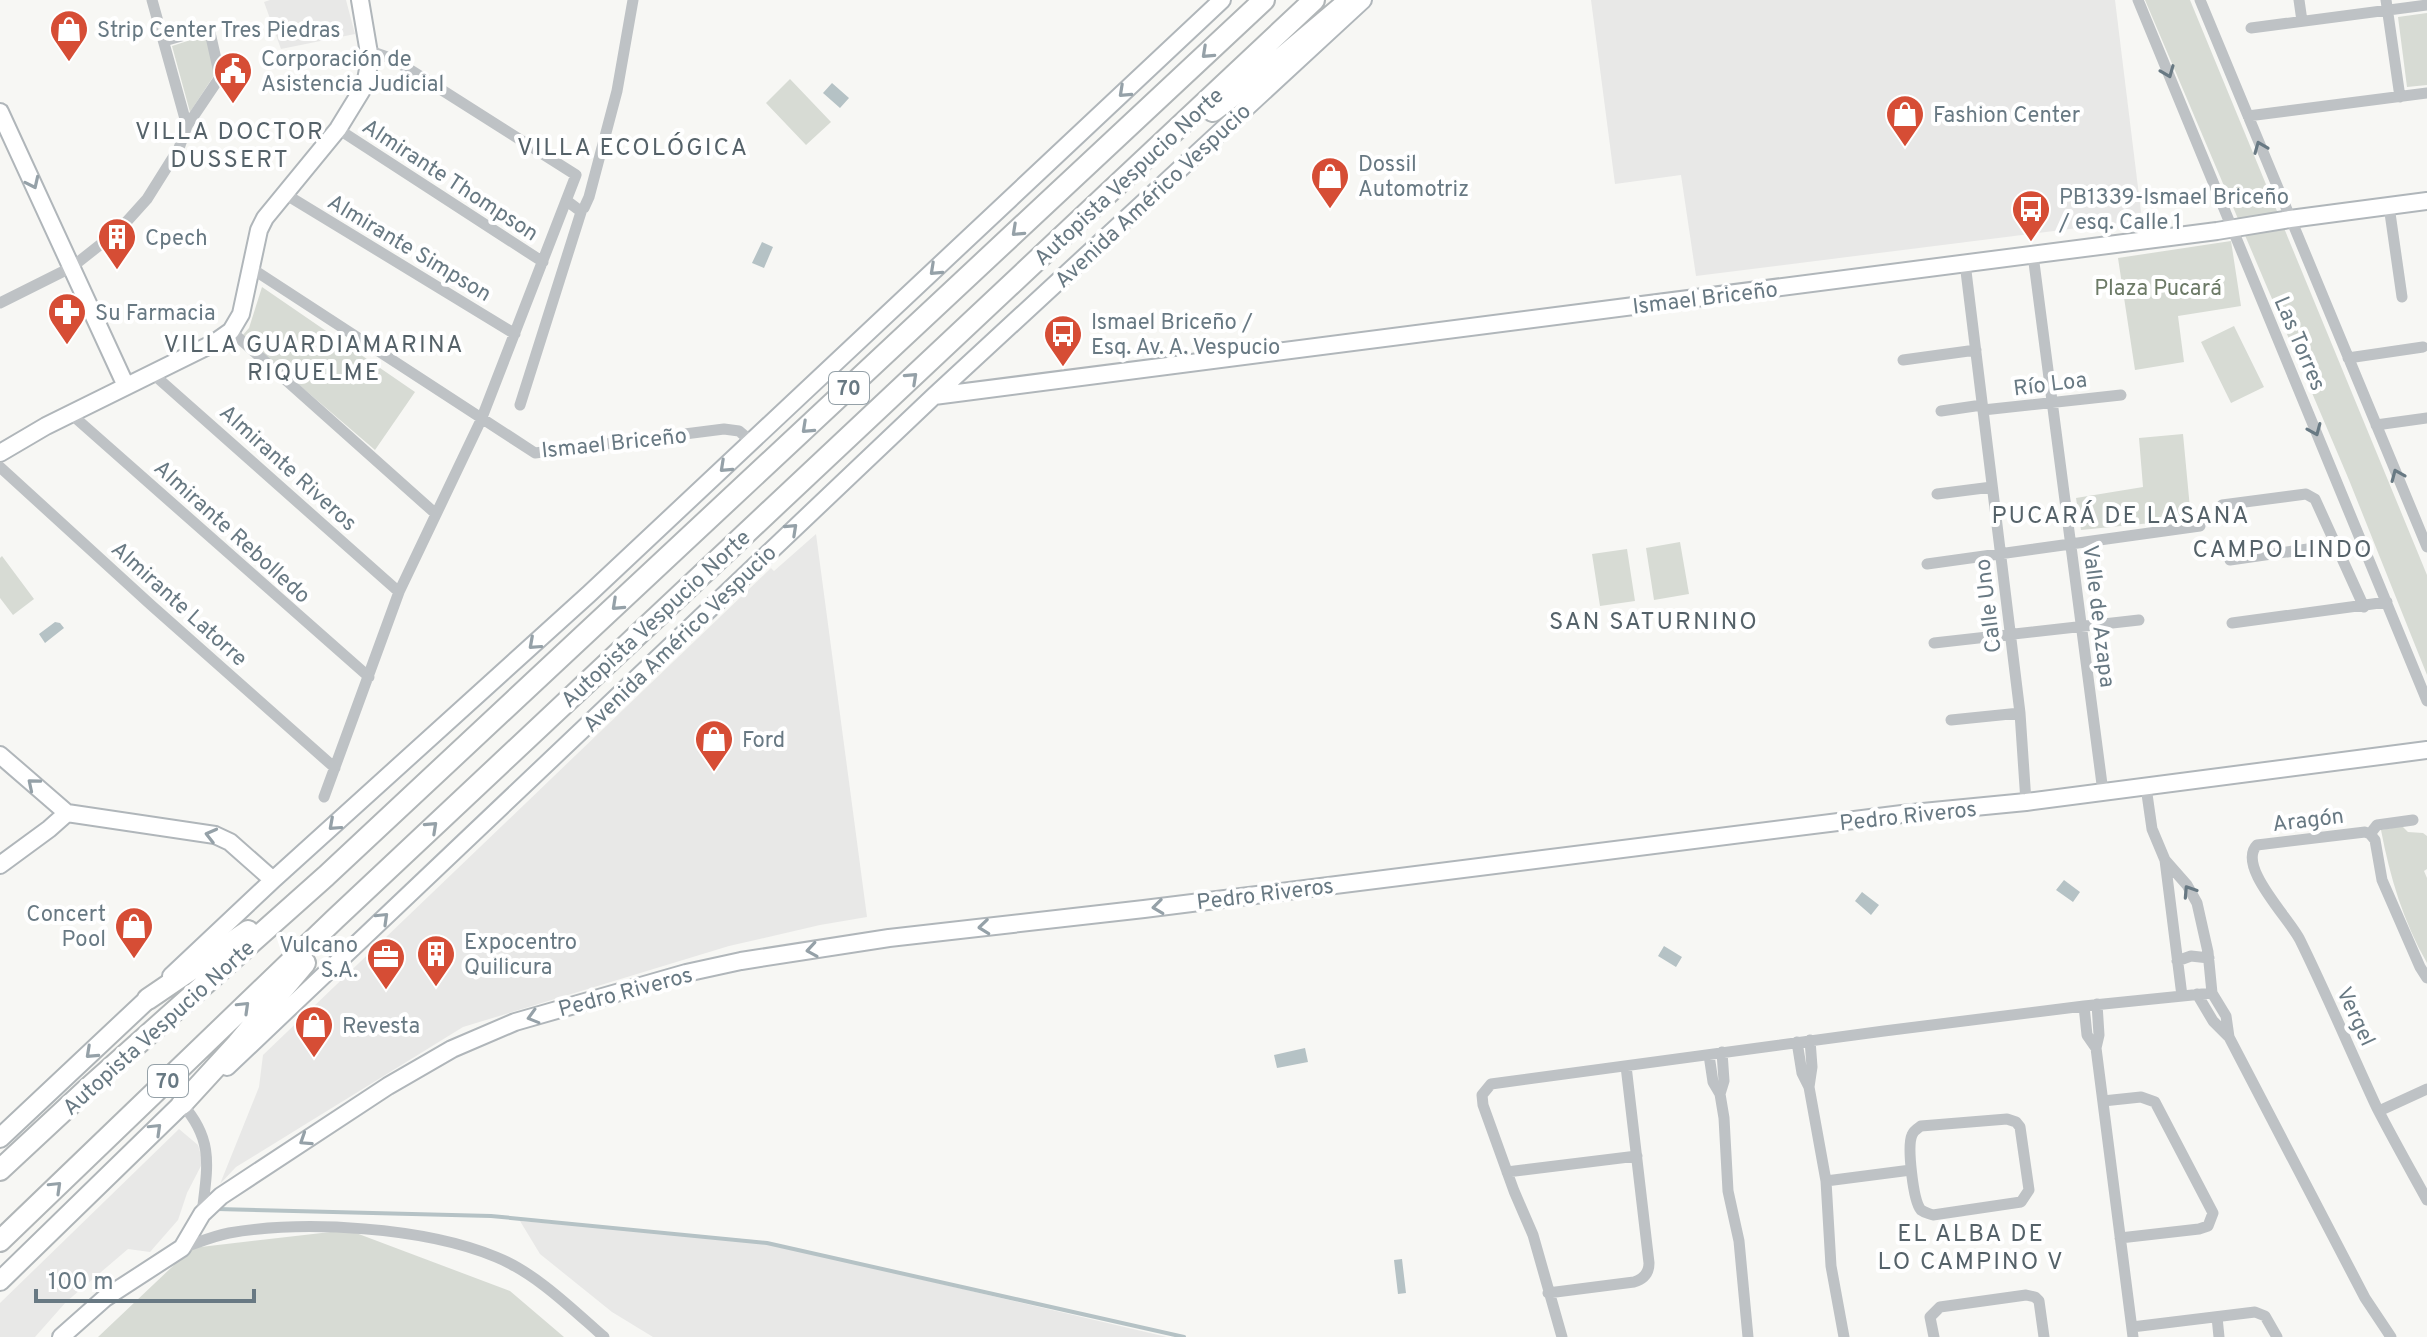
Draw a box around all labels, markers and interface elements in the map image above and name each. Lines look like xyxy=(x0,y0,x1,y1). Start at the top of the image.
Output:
shop icon: Strip Center Tres Piedras xyxy=(48,8,90,63)
place label: Strip Center Tres Piedras xyxy=(97,18,341,45)
one-way arrow xyxy=(1202,44,1216,59)
place label: Corporación de Asistencia Judicial xyxy=(261,47,444,99)
public building icon: Corporación de Asistencia Judicial xyxy=(212,50,254,105)
one-way arrow xyxy=(2158,64,2174,78)
street label: Autopista Vespucio Norte xyxy=(1029,83,1230,273)
one-way arrow xyxy=(1119,83,1134,97)
shop icon: Fashion Center xyxy=(1884,93,1926,148)
street label: Avenida Américo Vespucio xyxy=(1050,99,1257,295)
place label: Fashion Center xyxy=(1933,103,2081,130)
street label: Almirante Thompson xyxy=(356,114,543,248)
district label: VILLA DOCTOR DUSSERT xyxy=(135,118,325,176)
district label: VILLA ECOLÓGICA xyxy=(517,132,749,164)
one-way arrow xyxy=(2254,140,2270,155)
place label: Dossil Automotriz xyxy=(1358,152,1469,204)
shop icon: Dossil Automotriz xyxy=(1309,155,1351,210)
one-way arrow xyxy=(23,175,39,190)
place label: PB1339-Ismael Briceño / esq. Calle 1 xyxy=(2058,185,2289,237)
bus stop icon: PB1339-Ismael Briceño / esq. Calle 1 xyxy=(2010,188,2052,243)
street label: Almirante Simpson xyxy=(322,190,496,309)
building icon: Cpech xyxy=(96,216,138,271)
one-way arrow xyxy=(1012,221,1026,236)
place label: Cpech xyxy=(145,226,208,253)
one-way arrow xyxy=(930,261,944,276)
park label: Plaza Pucará xyxy=(2094,276,2222,303)
street label: Ismael Briceño xyxy=(1631,277,1779,322)
pharmacy icon: Su Farmacia xyxy=(46,291,88,346)
street label: Las Torres xyxy=(2267,293,2331,395)
place label: Su Farmacia xyxy=(95,301,215,328)
place label: Ismael Briceño / Esq. Av. A. Vespucio xyxy=(1091,310,1280,362)
bus stop icon: Ismael Briceño / Esq. Av. A. Vespucio xyxy=(1042,313,1084,368)
district label: VILLA GUARDIAMARINA RIQUELME xyxy=(164,331,464,389)
street label: Río Loa xyxy=(2012,368,2089,403)
road number: 70 xyxy=(829,372,869,404)
one-way arrow xyxy=(903,373,917,388)
street label: Almirante Riveros xyxy=(213,400,362,538)
one-way arrow xyxy=(801,418,816,432)
one-way arrow xyxy=(2306,422,2322,437)
street label: Ismael Briceño xyxy=(540,423,688,466)
street label: Almirante Rebolledo xyxy=(147,455,315,610)
one-way arrow xyxy=(720,458,734,473)
one-way arrow xyxy=(2390,469,2407,483)
district label: PUCARÁ DE LASANA xyxy=(1992,500,2250,532)
one-way arrow xyxy=(783,524,797,539)
street label: Autopista Vespucio Norte xyxy=(556,525,757,715)
district label: CAMPO LINDO xyxy=(2192,536,2374,566)
street label: Almirante Latorre xyxy=(105,537,252,673)
street label: Avenida Américo Vespucio xyxy=(578,540,783,739)
street label: Valle de Azapa xyxy=(2075,543,2120,689)
street label: Calle Uno xyxy=(1970,557,2009,654)
one-way arrow xyxy=(612,596,626,611)
district label: SAN SATURNINO xyxy=(1549,608,1759,638)
one-way arrow xyxy=(529,634,543,649)
shop icon: Ford xyxy=(693,718,735,773)
place label: Ford xyxy=(742,728,785,755)
one-way arrow xyxy=(28,779,43,794)
street label: Pedro Riveros xyxy=(1838,797,1978,838)
street label: Aragón xyxy=(2271,804,2346,839)
one-way arrow xyxy=(329,815,343,830)
one-way arrow xyxy=(423,822,438,836)
one-way arrow xyxy=(205,828,219,845)
street label: Pedro Riveros xyxy=(1195,874,1335,917)
one-way arrow xyxy=(2184,885,2199,899)
one-way arrow xyxy=(1151,898,1165,915)
place label: Concert Pool xyxy=(26,902,106,954)
shop icon: Concert Pool xyxy=(113,905,155,960)
one-way arrow xyxy=(374,913,388,927)
one-way arrow xyxy=(977,918,990,935)
place label: Expocentro Quilicura xyxy=(464,930,577,982)
place label: Vulcano S.A. xyxy=(279,933,358,985)
building icon: Expocentro Quilicura xyxy=(415,933,457,988)
street label: Autopista Vespucio Norte xyxy=(58,935,261,1122)
office icon: Vulcano S.A. xyxy=(365,936,407,991)
one-way arrow xyxy=(805,940,819,957)
street label: Pedro Riveros xyxy=(556,963,696,1024)
street label: Vergel xyxy=(2329,983,2380,1051)
one-way arrow xyxy=(235,1002,249,1016)
shop icon: Revesta xyxy=(293,1004,335,1059)
one-way arrow xyxy=(526,1008,540,1024)
place label: Revesta xyxy=(342,1014,420,1041)
one-way arrow xyxy=(85,1043,100,1057)
road number: 70 xyxy=(148,1065,188,1097)
one-way arrow xyxy=(147,1124,161,1138)
one-way arrow xyxy=(299,1131,314,1146)
one-way arrow xyxy=(47,1183,62,1197)
district label: EL ALBA DE LO CAMPINO V xyxy=(1877,1220,2065,1278)
scale bar xyxy=(36,1253,254,1303)
text: 100 m xyxy=(48,1268,114,1298)

